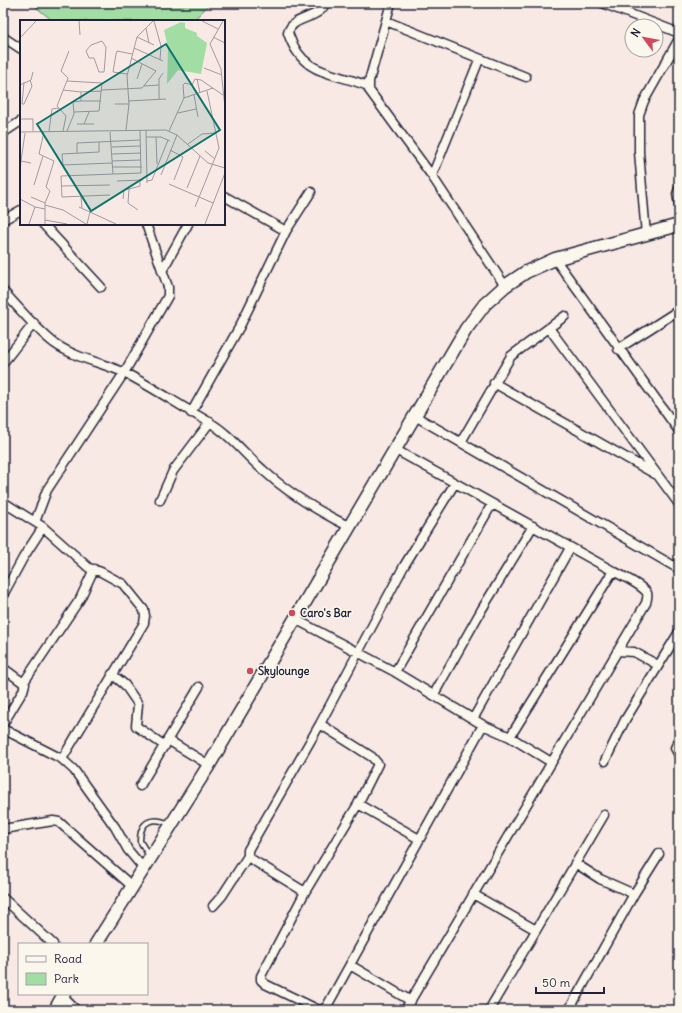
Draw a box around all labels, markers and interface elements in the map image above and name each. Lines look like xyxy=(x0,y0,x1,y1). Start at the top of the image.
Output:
north arrow xyxy=(624,18,664,58)
inset map xyxy=(20,20,225,225)
text: N xyxy=(628,26,643,40)
place label: Caro's Bar xyxy=(300,606,352,620)
marker: Caro's Bar xyxy=(287,608,297,618)
place label: Skylounge xyxy=(258,664,310,679)
marker: Skylounge xyxy=(245,666,255,676)
legend xyxy=(18,943,148,995)
text: Road xyxy=(54,951,82,966)
scale bar xyxy=(536,969,604,995)
text: Park xyxy=(54,971,79,986)
text: 50 m xyxy=(542,975,571,990)

